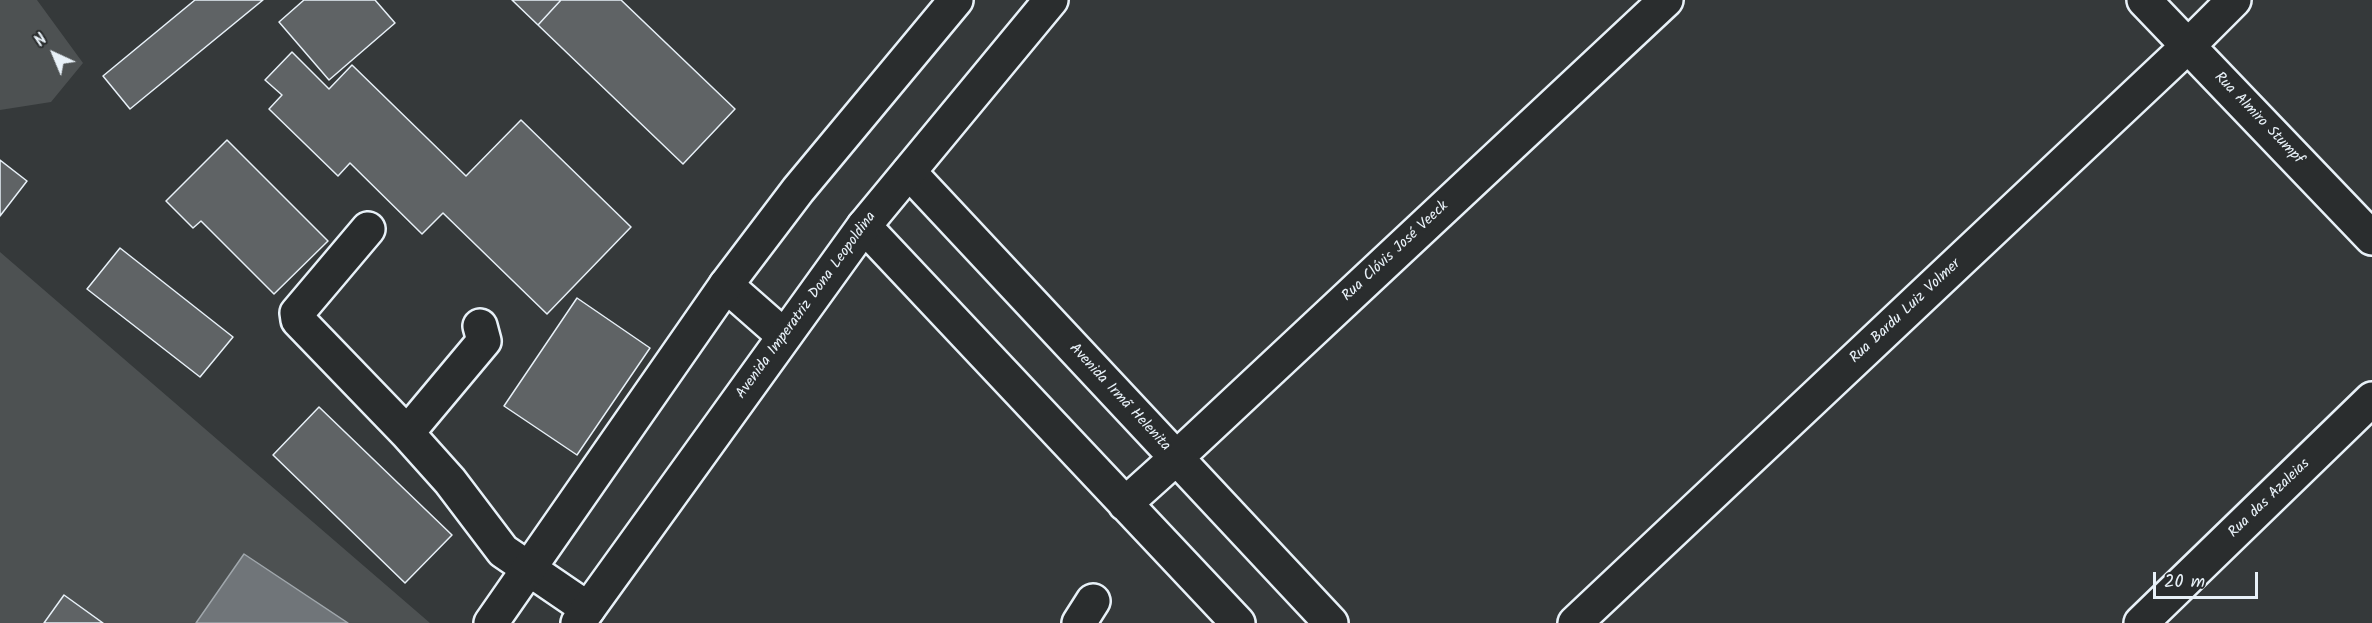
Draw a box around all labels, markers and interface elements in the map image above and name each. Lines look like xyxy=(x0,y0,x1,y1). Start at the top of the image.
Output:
north arrow xyxy=(24,24,84,84)
text: N xyxy=(29,28,53,53)
street label: Rua Almiro Stumpf xyxy=(2210,69,2306,169)
street label: Rua Clóvis José Veeck xyxy=(1339,198,1453,306)
street label: Avenida Imperatriz Dona Leopoldina xyxy=(733,209,881,403)
street label: Rua Bardu Luiz Volmer xyxy=(1847,256,1965,368)
street label: Avenida Irmã Helenita xyxy=(1064,340,1174,456)
street label: Rua das Azaleias xyxy=(2226,456,2314,542)
scale bar xyxy=(2156,560,2261,598)
text: 20 m xyxy=(2164,568,2205,597)

